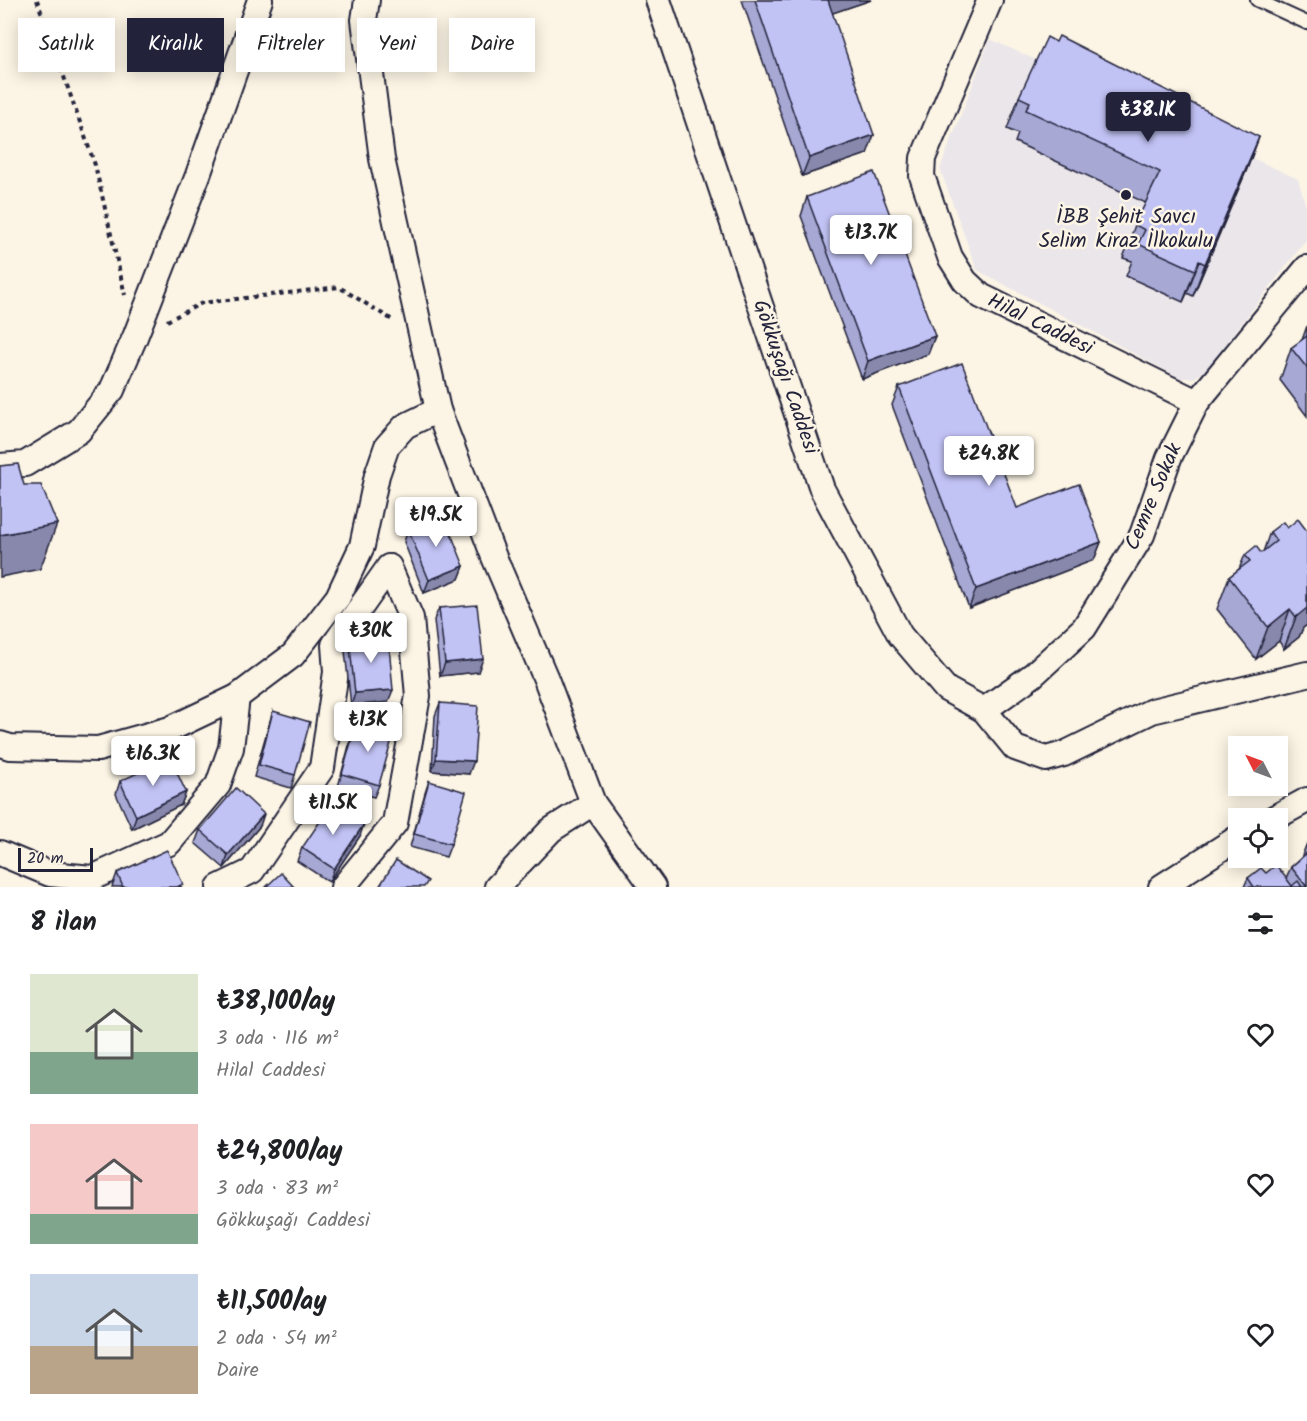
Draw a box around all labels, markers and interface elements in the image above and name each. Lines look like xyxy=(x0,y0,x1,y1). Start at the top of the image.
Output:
chip: Satılık xyxy=(18,18,115,72)
chip: Kiralık xyxy=(127,18,224,72)
chip: Filtreler xyxy=(236,18,345,72)
chip: Yeni xyxy=(357,18,437,72)
chip: Daire xyxy=(449,18,535,72)
pin: ₺38.1K xyxy=(1099,92,1197,143)
text: ₺38.1K xyxy=(1120,95,1176,127)
marker: İBB Şehit Savcı Selim Kiraz İlkokulu xyxy=(1119,188,1133,202)
place label: İBB Şehit Savcı Selim Kiraz İlkokulu xyxy=(1039,201,1213,258)
pin: ₺13.7K xyxy=(822,215,920,266)
text: ₺13.7K xyxy=(844,218,898,250)
street label: Hilal Caddesi xyxy=(981,285,1100,365)
street label: Gökkuşağı Caddesi xyxy=(743,295,827,460)
pin: ₺24.8K xyxy=(940,436,1038,487)
street label: Cemre Sokak xyxy=(1117,438,1191,556)
text: ₺24.8K xyxy=(958,439,1020,471)
pin: ₺19.5K xyxy=(387,497,485,548)
text: ₺19.5K xyxy=(409,500,463,532)
pin: ₺30K xyxy=(335,613,407,664)
text: ₺30K xyxy=(349,616,393,648)
pin: ₺13K xyxy=(332,702,404,753)
text: ₺13K xyxy=(348,705,388,737)
pin: ₺16.3K xyxy=(104,736,202,787)
north arrow xyxy=(1228,736,1288,796)
map controls xyxy=(1228,736,1288,868)
text: ₺16.3K xyxy=(125,739,181,771)
pin: ₺11.5K xyxy=(284,785,382,836)
text: ₺11.5K xyxy=(308,788,358,820)
button: locate xyxy=(1228,808,1288,868)
scale bar xyxy=(18,845,93,872)
text: 20 m xyxy=(27,846,63,871)
text: 8 ilan xyxy=(30,902,97,944)
icon: filters xyxy=(1244,907,1277,940)
text: ₺38,100/ay xyxy=(216,981,335,1023)
icon: home xyxy=(78,998,150,1070)
icon: heart xyxy=(1244,1018,1277,1051)
text: 3 oda · 116 m² xyxy=(216,1023,338,1055)
text: Hilal Caddesi xyxy=(216,1055,325,1087)
text: ₺24,800/ay xyxy=(216,1131,343,1173)
icon: home xyxy=(78,1148,150,1220)
icon: heart xyxy=(1244,1168,1277,1201)
text: 3 oda · 83 m² xyxy=(216,1173,338,1205)
text: Gökkuşağı Caddesi xyxy=(216,1205,370,1237)
text: ₺11,500/ay xyxy=(216,1281,327,1323)
icon: home xyxy=(78,1298,150,1370)
icon: heart xyxy=(1244,1318,1277,1351)
text: 2 oda · 54 m² xyxy=(216,1323,337,1355)
text: Daire xyxy=(216,1355,259,1387)

